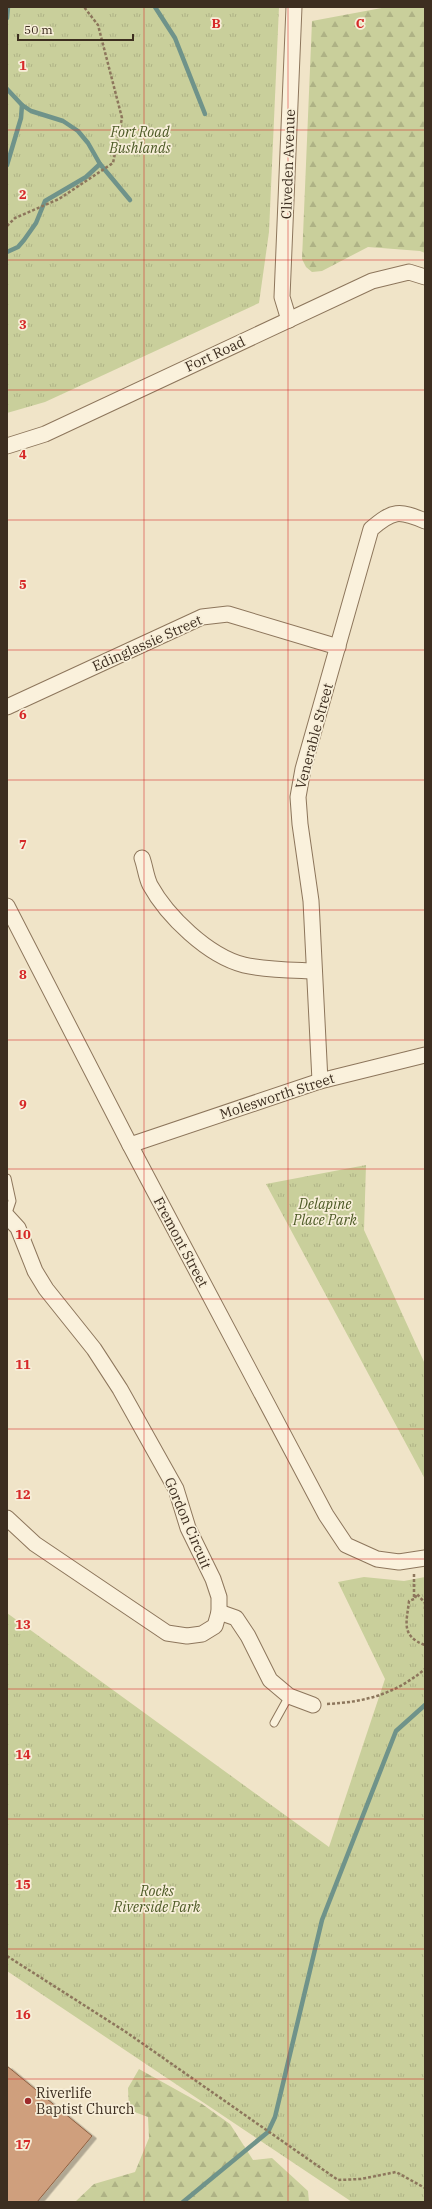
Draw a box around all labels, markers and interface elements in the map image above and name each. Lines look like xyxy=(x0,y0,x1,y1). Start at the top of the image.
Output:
text: B xyxy=(211,15,221,32)
text: C xyxy=(356,15,365,32)
scale bar xyxy=(18,16,133,42)
text: 50 m xyxy=(24,22,53,37)
text: 1 xyxy=(19,57,27,74)
street label: Cliveden Avenue xyxy=(277,109,299,219)
park label: Fort Road Bushlands xyxy=(108,123,172,157)
text: 2 xyxy=(19,186,27,203)
text: 3 xyxy=(19,316,27,333)
street label: Fort Road xyxy=(182,332,248,376)
text: 4 xyxy=(19,446,27,463)
text: 5 xyxy=(19,576,27,593)
street label: Edinglassie Street xyxy=(89,611,205,675)
street label: Venerable Street xyxy=(291,681,337,791)
text: 6 xyxy=(19,706,27,723)
text: 7 xyxy=(19,836,27,853)
text: 8 xyxy=(19,966,27,983)
street label: Molesworth Street xyxy=(217,1069,337,1123)
text: 9 xyxy=(19,1096,27,1113)
street label: Fremont Street xyxy=(150,1194,212,1290)
park label: Delapine Place Park xyxy=(292,1195,358,1229)
text: 10 xyxy=(15,1226,31,1243)
text: 11 xyxy=(15,1356,31,1373)
street label: Gordon Circuit xyxy=(161,1475,215,1572)
text: 12 xyxy=(15,1486,31,1503)
text: 13 xyxy=(15,1616,31,1633)
text: 14 xyxy=(15,1746,31,1763)
text: 15 xyxy=(15,1876,31,1893)
park label: Rocks Riverside Park xyxy=(113,1882,201,1916)
text: 16 xyxy=(15,2006,31,2023)
place label: Riverlife Baptist Church xyxy=(36,2084,135,2118)
marker: Riverlife Baptist Church xyxy=(23,2096,33,2106)
text: 17 xyxy=(15,2136,31,2153)

